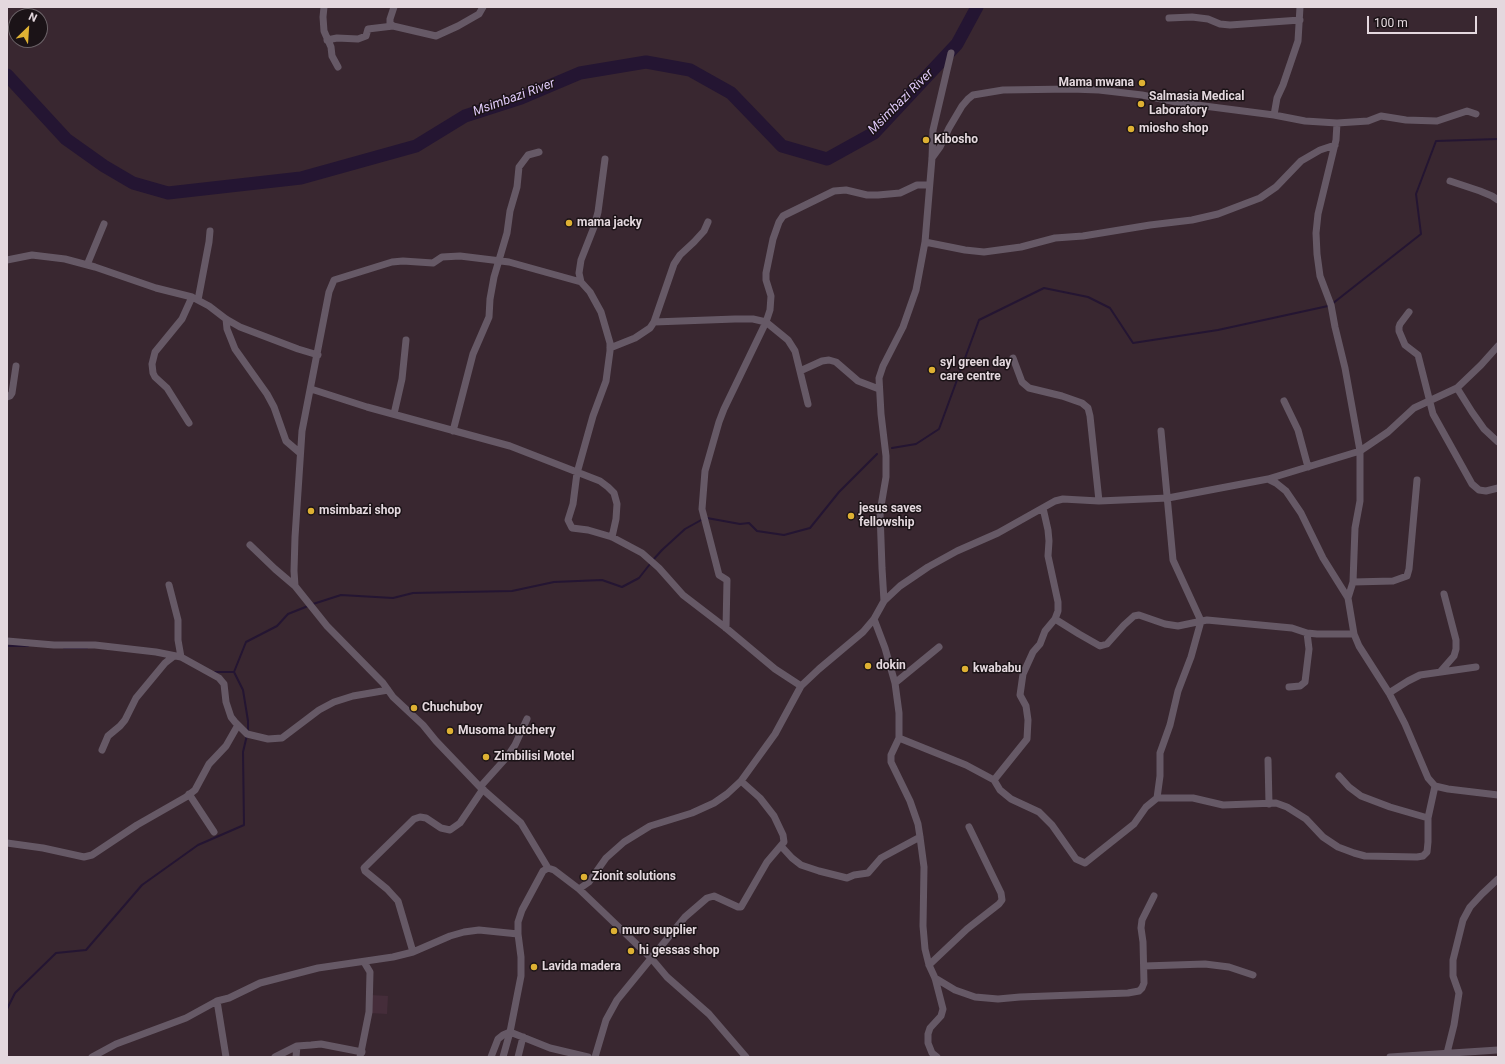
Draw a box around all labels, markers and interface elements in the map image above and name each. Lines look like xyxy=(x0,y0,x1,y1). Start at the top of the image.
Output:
north arrow xyxy=(8,8,48,48)
scale bar xyxy=(1369,8,1479,34)
text: N xyxy=(27,10,39,25)
text: 100 m xyxy=(1374,16,1408,30)
water label: Msimbazi River xyxy=(865,66,937,138)
water label: Msimbazi River xyxy=(471,76,557,120)
place label: Mama mwana xyxy=(1058,76,1134,90)
marker: Mama mwana xyxy=(1137,78,1147,88)
place label: Salmasia Medical Laboratory xyxy=(1149,90,1244,118)
marker: Salmasia Medical Laboratory xyxy=(1136,99,1146,109)
place label: miosho shop xyxy=(1139,122,1208,136)
marker: miosho shop xyxy=(1126,124,1136,134)
place label: Kibosho xyxy=(934,133,978,147)
marker: Kibosho xyxy=(921,135,931,145)
place label: mama jacky xyxy=(577,216,642,230)
marker: mama jacky xyxy=(564,218,574,228)
place label: syl green day care centre xyxy=(940,356,1011,384)
marker: syl green day care centre xyxy=(927,365,937,375)
place label: jesus saves fellowship xyxy=(859,502,922,530)
place label: msimbazi shop xyxy=(319,504,401,518)
marker: msimbazi shop xyxy=(306,506,316,516)
marker: jesus saves fellowship xyxy=(846,511,856,521)
place label: dokin xyxy=(876,659,906,673)
marker: dokin xyxy=(863,661,873,671)
place label: kwababu xyxy=(973,662,1021,676)
marker: kwababu xyxy=(960,664,970,674)
place label: Chuchuboy xyxy=(422,701,482,715)
marker: Chuchuboy xyxy=(409,703,419,713)
place label: Musoma butchery xyxy=(458,724,555,738)
marker: Musoma butchery xyxy=(445,726,455,736)
place label: Zimbilisi Motel xyxy=(494,750,574,764)
marker: Zimbilisi Motel xyxy=(481,752,491,762)
place label: Zionit solutions xyxy=(592,870,676,884)
marker: Zionit solutions xyxy=(579,872,589,882)
place label: muro supplier xyxy=(622,924,697,938)
marker: muro supplier xyxy=(609,926,619,936)
place label: hi gessas shop xyxy=(639,944,720,958)
marker: hi gessas shop xyxy=(626,946,636,956)
place label: Lavida madera xyxy=(542,960,621,974)
marker: Lavida madera xyxy=(529,962,539,972)

